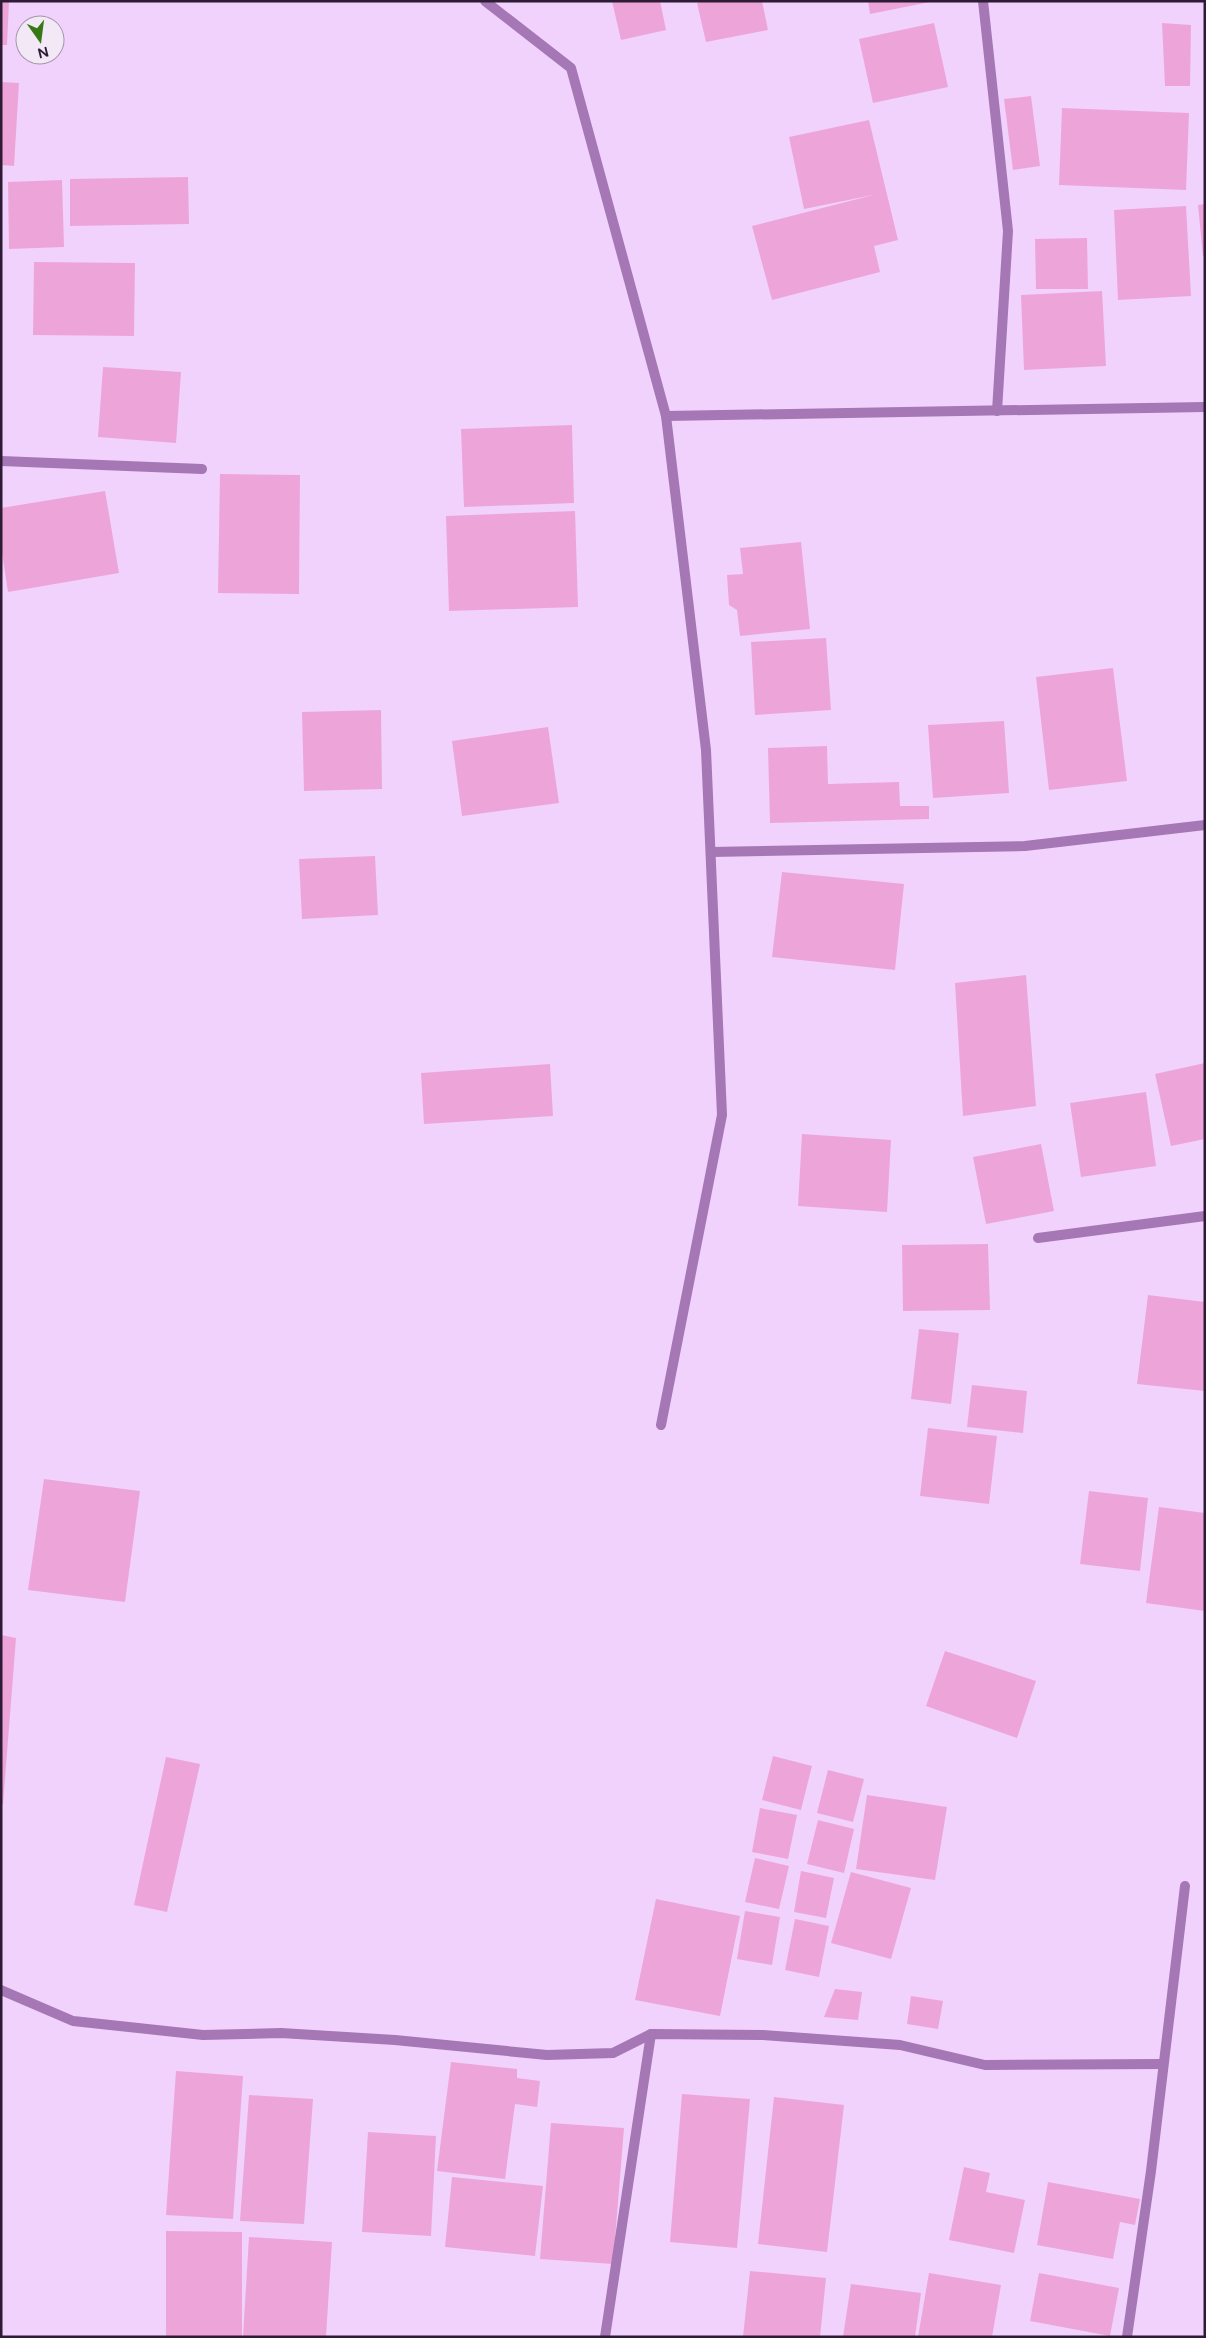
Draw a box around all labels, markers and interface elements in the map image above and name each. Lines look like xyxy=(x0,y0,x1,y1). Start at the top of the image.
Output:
north arrow xyxy=(15,15,65,65)
text: N xyxy=(36,43,50,62)

